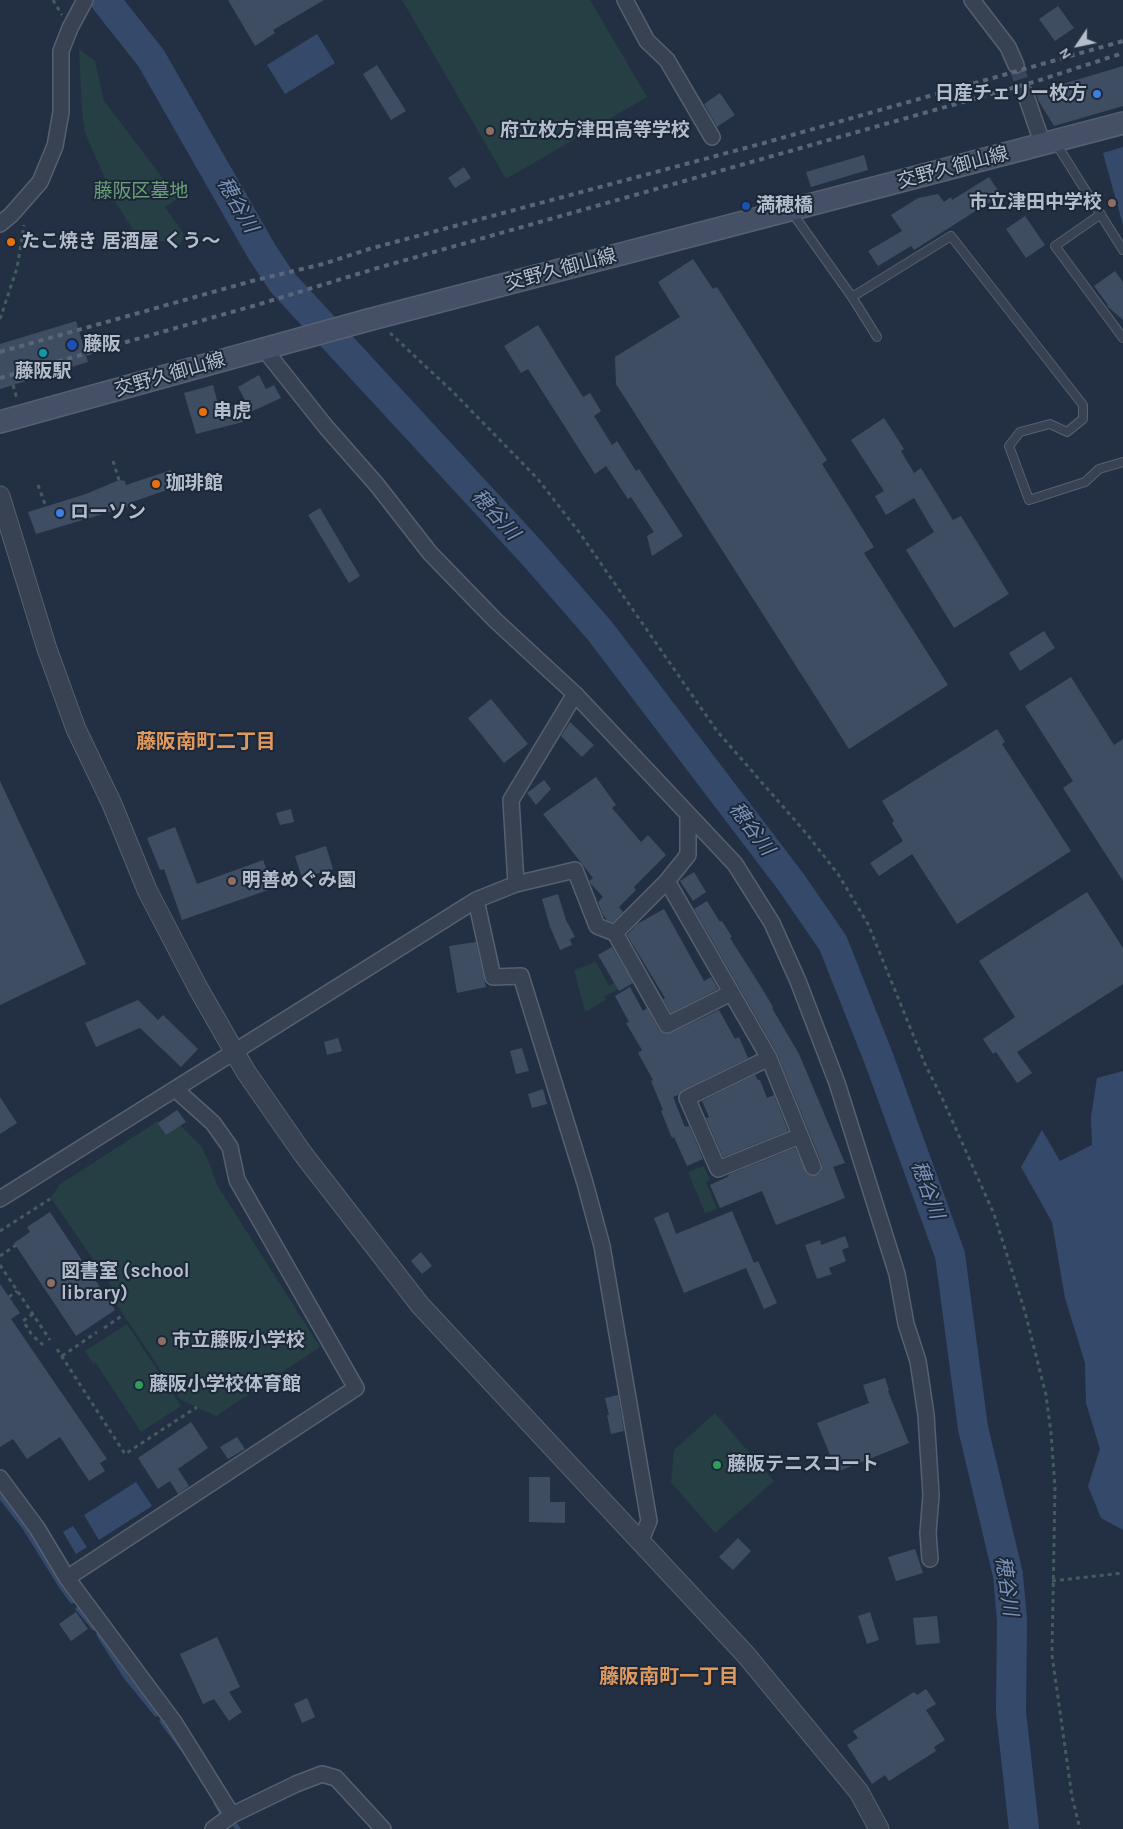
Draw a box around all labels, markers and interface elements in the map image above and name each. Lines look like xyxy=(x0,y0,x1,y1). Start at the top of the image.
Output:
north arrow xyxy=(1053,20,1103,70)
text: N xyxy=(1055,45,1075,63)
place label: 日産チェリー枚方 xyxy=(935,83,1087,105)
marker: 日産チェリー枚方 xyxy=(1091,88,1103,100)
place label: 府立枚方津田高等学校 xyxy=(500,120,690,142)
marker: 府立枚方津田高等学校 xyxy=(484,125,496,137)
street label: 交野久御山線 xyxy=(895,142,1011,194)
water label: 穂谷川 xyxy=(212,173,262,237)
park label: 藤阪区墓地 xyxy=(94,181,188,203)
place label: 市立津田中学校 xyxy=(969,192,1102,214)
place label: 満穂橋 xyxy=(756,195,813,217)
marker: 市立津田中学校 xyxy=(1106,197,1118,209)
marker: 満穂橋 xyxy=(740,200,752,212)
place label: たこ焼き 居酒屋 くう～ xyxy=(21,231,221,253)
marker: たこ焼き 居酒屋 くう～ xyxy=(5,236,17,248)
street label: 交野久御山線 xyxy=(503,244,619,296)
place label: 藤阪 xyxy=(83,334,121,356)
marker: 藤阪 xyxy=(65,338,79,352)
marker: 藤阪駅 xyxy=(37,347,49,359)
street label: 交野久御山線 xyxy=(112,348,228,402)
place label: 藤阪駅 xyxy=(15,361,71,383)
place label: 串虎 xyxy=(213,401,251,423)
marker: 串虎 xyxy=(197,406,209,418)
place label: 珈琲館 xyxy=(166,473,223,495)
marker: 珈琲館 xyxy=(150,478,162,490)
water label: 穂谷川 xyxy=(466,485,524,545)
place label: ローソン xyxy=(70,502,146,524)
marker: ローソン xyxy=(54,507,66,519)
district label: 藤阪南町二丁目 xyxy=(136,730,276,754)
water label: 穂谷川 xyxy=(723,798,779,860)
place label: 明善めぐみ園 xyxy=(242,870,356,892)
marker: 明善めぐみ園 xyxy=(226,875,238,887)
water label: 穂谷川 xyxy=(905,1158,949,1222)
place label: 図書室 (school library) xyxy=(61,1261,190,1305)
marker: 図書室 (school library) xyxy=(45,1277,57,1289)
place label: 市立藤阪小学校 xyxy=(172,1330,305,1352)
marker: 市立藤阪小学校 xyxy=(156,1335,168,1347)
place label: 藤阪小学校体育館 xyxy=(149,1374,301,1396)
marker: 藤阪小学校体育館 xyxy=(133,1379,145,1391)
place label: 藤阪テニスコート xyxy=(727,1454,879,1476)
marker: 藤阪テニスコート xyxy=(711,1459,723,1471)
water label: 穂谷川 xyxy=(990,1555,1022,1617)
district label: 藤阪南町一丁目 xyxy=(599,1665,739,1689)

